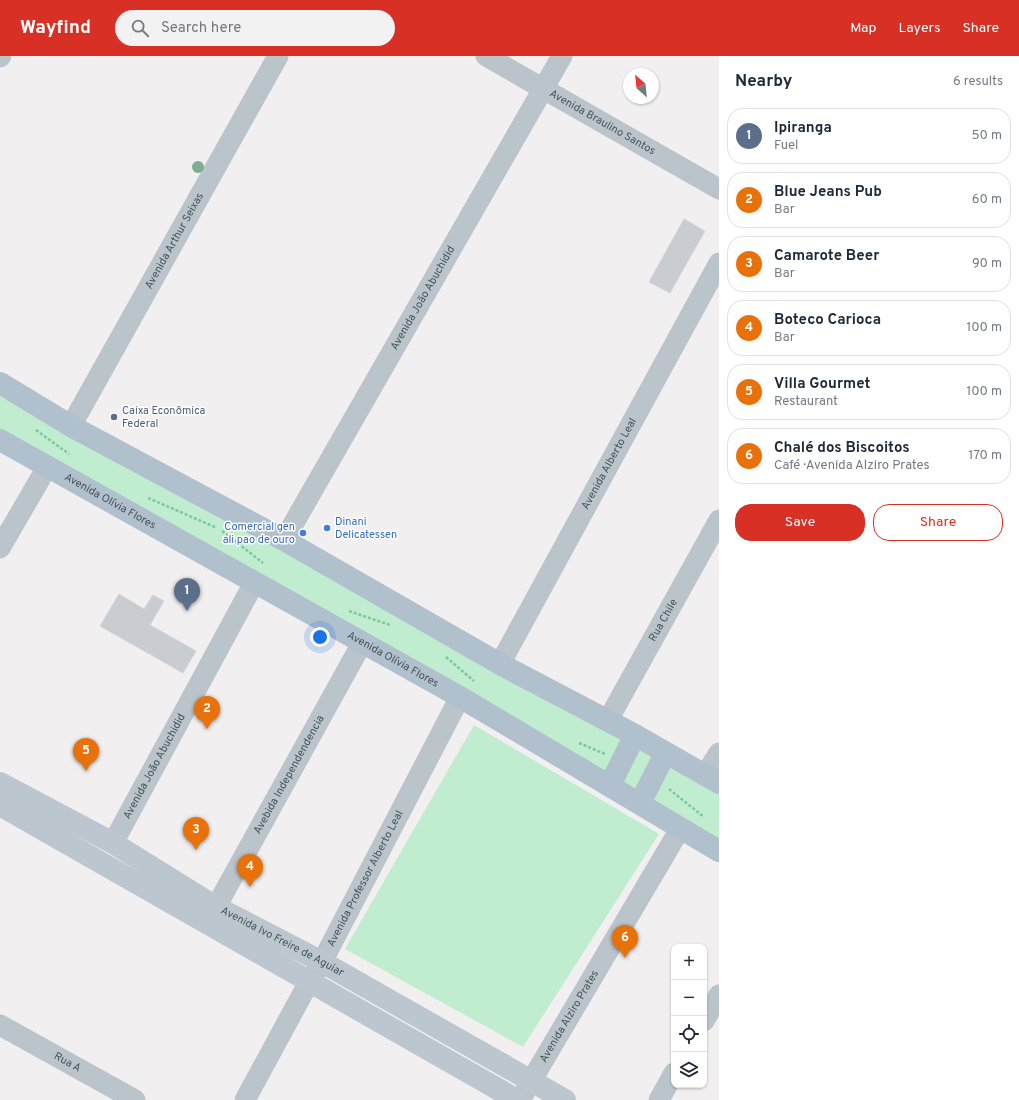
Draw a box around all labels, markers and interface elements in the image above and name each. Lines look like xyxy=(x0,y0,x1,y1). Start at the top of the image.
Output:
search box xyxy=(115,10,395,46)
text: Wayfind xyxy=(20,16,91,40)
icon: search xyxy=(129,17,151,39)
text: Search here xyxy=(161,19,241,38)
text: Map xyxy=(850,20,876,37)
text: Layers xyxy=(898,20,940,37)
text: Share xyxy=(962,20,999,37)
north arrow xyxy=(623,68,659,104)
text: Nearby xyxy=(735,71,792,93)
text: 6 results xyxy=(953,74,1003,90)
street label: Avenida Braulino Santos xyxy=(547,87,658,158)
text: Ipiranga xyxy=(774,119,832,138)
text: 1 xyxy=(746,128,752,144)
text: 50 m xyxy=(972,128,1002,144)
text: Fuel xyxy=(774,138,799,154)
text: Blue Jeans Pub xyxy=(774,183,882,202)
street label: Avenida Arthur Seixas xyxy=(142,190,207,292)
text: 2 xyxy=(745,192,753,208)
text: 60 m xyxy=(972,192,1002,208)
text: Bar xyxy=(774,202,795,218)
street label: Avenida João Abuchidid xyxy=(388,243,458,353)
text: Camarote Beer xyxy=(774,247,879,266)
text: 3 xyxy=(745,256,753,272)
text: 90 m xyxy=(972,256,1002,272)
text: Bar xyxy=(774,266,795,282)
text: Boteco Carioca xyxy=(774,311,881,330)
text: 4 xyxy=(745,320,753,336)
text: 100 m xyxy=(966,320,1002,336)
text: Bar xyxy=(774,330,795,346)
text: Villa Gourmet xyxy=(774,375,870,394)
text: 5 xyxy=(745,384,753,400)
text: 100 m xyxy=(966,384,1002,400)
text: Restaurant xyxy=(774,394,838,410)
place label: Caixa Econômica Federal xyxy=(122,404,206,431)
marker: Caixa Econômica Federal xyxy=(109,412,119,422)
street label: Avenida Alberto Leal xyxy=(579,416,640,512)
text: Chalé dos Biscoitos xyxy=(774,439,910,458)
text: 6 xyxy=(745,448,753,464)
text: 170 m xyxy=(968,448,1002,464)
text: Café · Avenida Alziro Prates xyxy=(774,458,930,474)
street label: Avenida Olívia Flores xyxy=(62,470,158,533)
button: Save xyxy=(735,504,865,541)
button: Share xyxy=(873,504,1003,541)
place label: Dinani Delicatessen xyxy=(335,515,397,542)
place label: Comercial gen ali pao de ouro xyxy=(223,520,295,547)
marker: Dinani Delicatessen xyxy=(322,523,332,533)
marker: Comercial gen ali pao de ouro xyxy=(298,528,308,538)
pin: 1 xyxy=(174,578,200,611)
street label: Rua Chile xyxy=(646,596,681,644)
your location xyxy=(310,627,330,647)
street label: Avenida Olívia Flores xyxy=(345,628,441,691)
pin: 2 xyxy=(194,696,220,729)
street label: Avenida João Abuchidid xyxy=(120,711,189,822)
street label: Avebida Independendencia xyxy=(251,713,328,837)
pin: 5 xyxy=(73,738,99,771)
street label: Avenida Professor Alberto Leal xyxy=(324,808,407,949)
pin: 3 xyxy=(183,817,209,850)
pin: 4 xyxy=(237,854,263,887)
street label: Avenida Ivo Freire de Aguiar xyxy=(218,904,347,980)
pin: 6 xyxy=(612,925,638,958)
map controls xyxy=(671,944,707,1088)
button: + xyxy=(671,944,707,980)
street label: Avenida Alziro Prates xyxy=(537,968,602,1065)
button: − xyxy=(671,980,707,1016)
button: locate xyxy=(671,1016,707,1052)
street label: Rua A xyxy=(51,1049,83,1076)
button: layers xyxy=(671,1052,707,1088)

